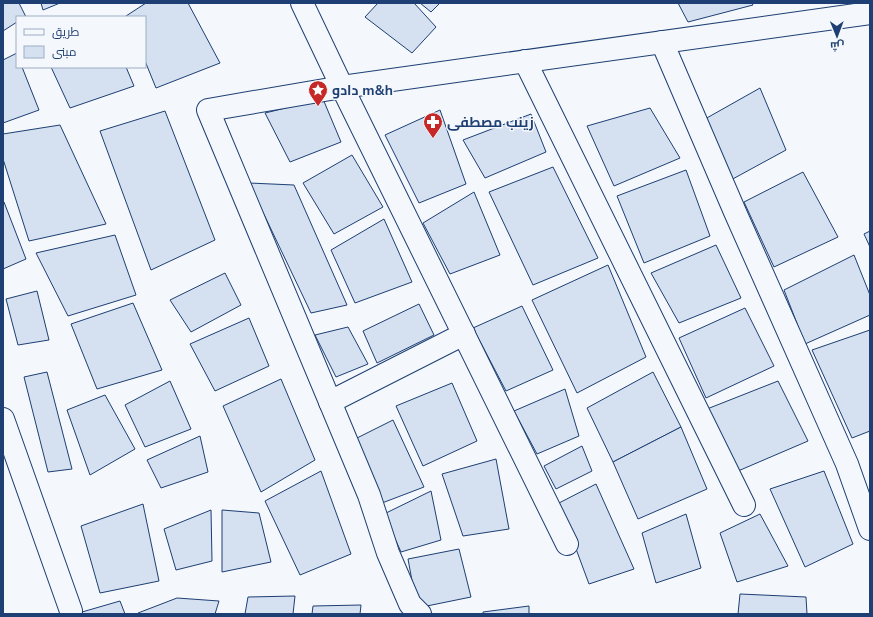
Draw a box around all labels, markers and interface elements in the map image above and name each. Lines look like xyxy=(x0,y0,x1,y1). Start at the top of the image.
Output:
legend xyxy=(16,16,146,68)
north arrow xyxy=(817,16,857,56)
text: طريق xyxy=(52,24,80,40)
text: ش xyxy=(830,38,844,53)
text: مبنى xyxy=(52,44,77,60)
place icon: دادو m&h xyxy=(307,79,329,107)
place label: دادو m&h xyxy=(332,81,393,100)
pharmacy icon: زينب مصطفى xyxy=(422,111,444,139)
place label: زينب مصطفى xyxy=(447,113,534,132)

